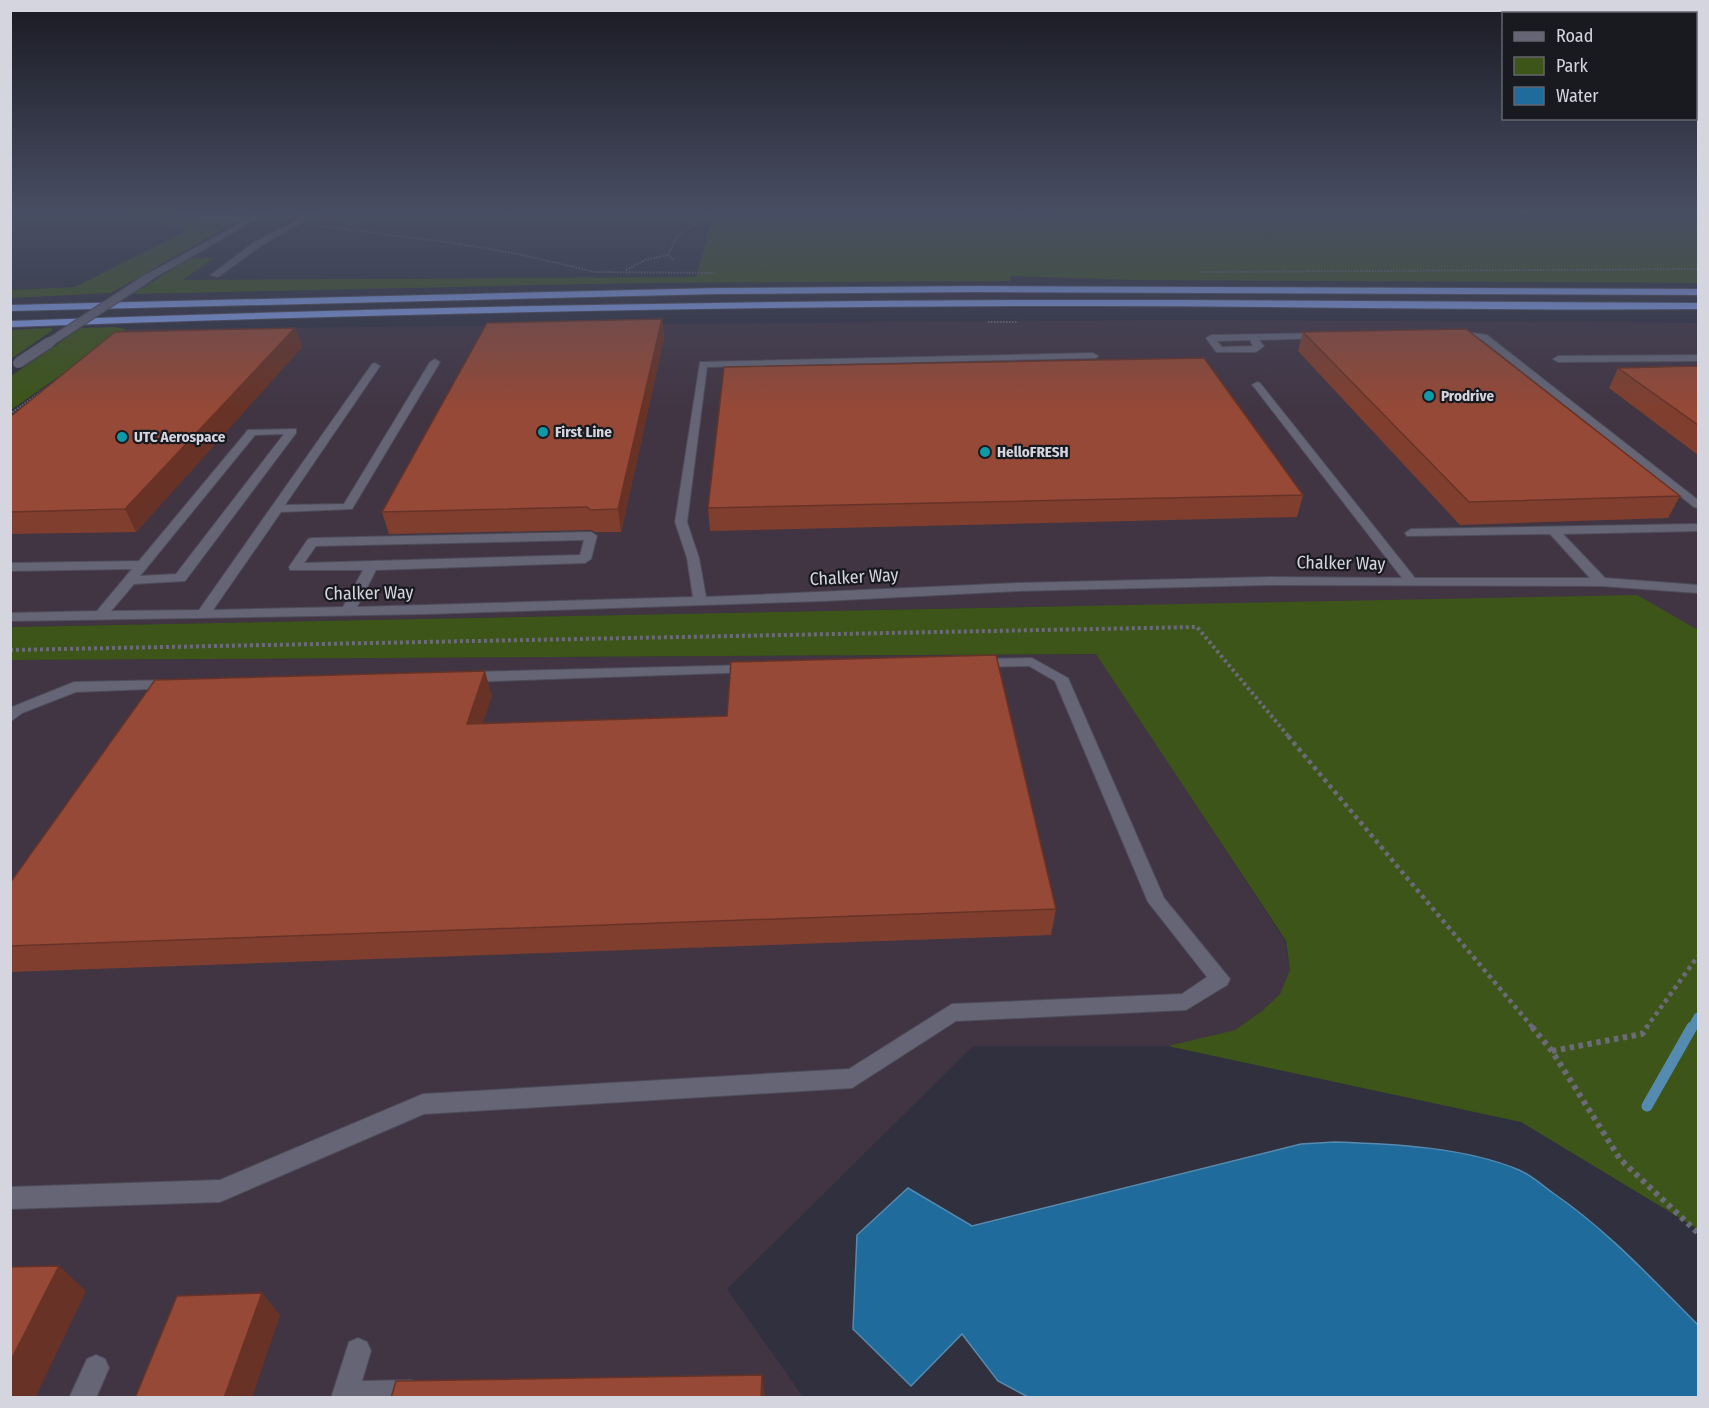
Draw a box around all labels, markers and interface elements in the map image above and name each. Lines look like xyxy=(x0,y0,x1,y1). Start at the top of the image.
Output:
legend xyxy=(1502,12,1697,120)
text: Road xyxy=(1556,25,1593,47)
text: Park xyxy=(1556,55,1589,77)
text: Water xyxy=(1556,85,1599,107)
place label: Prodrive xyxy=(1441,387,1494,405)
marker: Prodrive xyxy=(1422,389,1436,403)
place label: First Line xyxy=(555,423,612,441)
marker: First Line xyxy=(536,425,550,439)
place label: UTC Aerospace xyxy=(134,428,226,446)
marker: UTC Aerospace xyxy=(115,430,129,444)
place label: HelloFRESH xyxy=(997,443,1069,461)
marker: HelloFRESH xyxy=(978,445,992,459)
street label: Chalker Way xyxy=(1296,551,1386,575)
street label: Chalker Way xyxy=(809,564,899,590)
street label: Chalker Way xyxy=(324,581,414,605)

